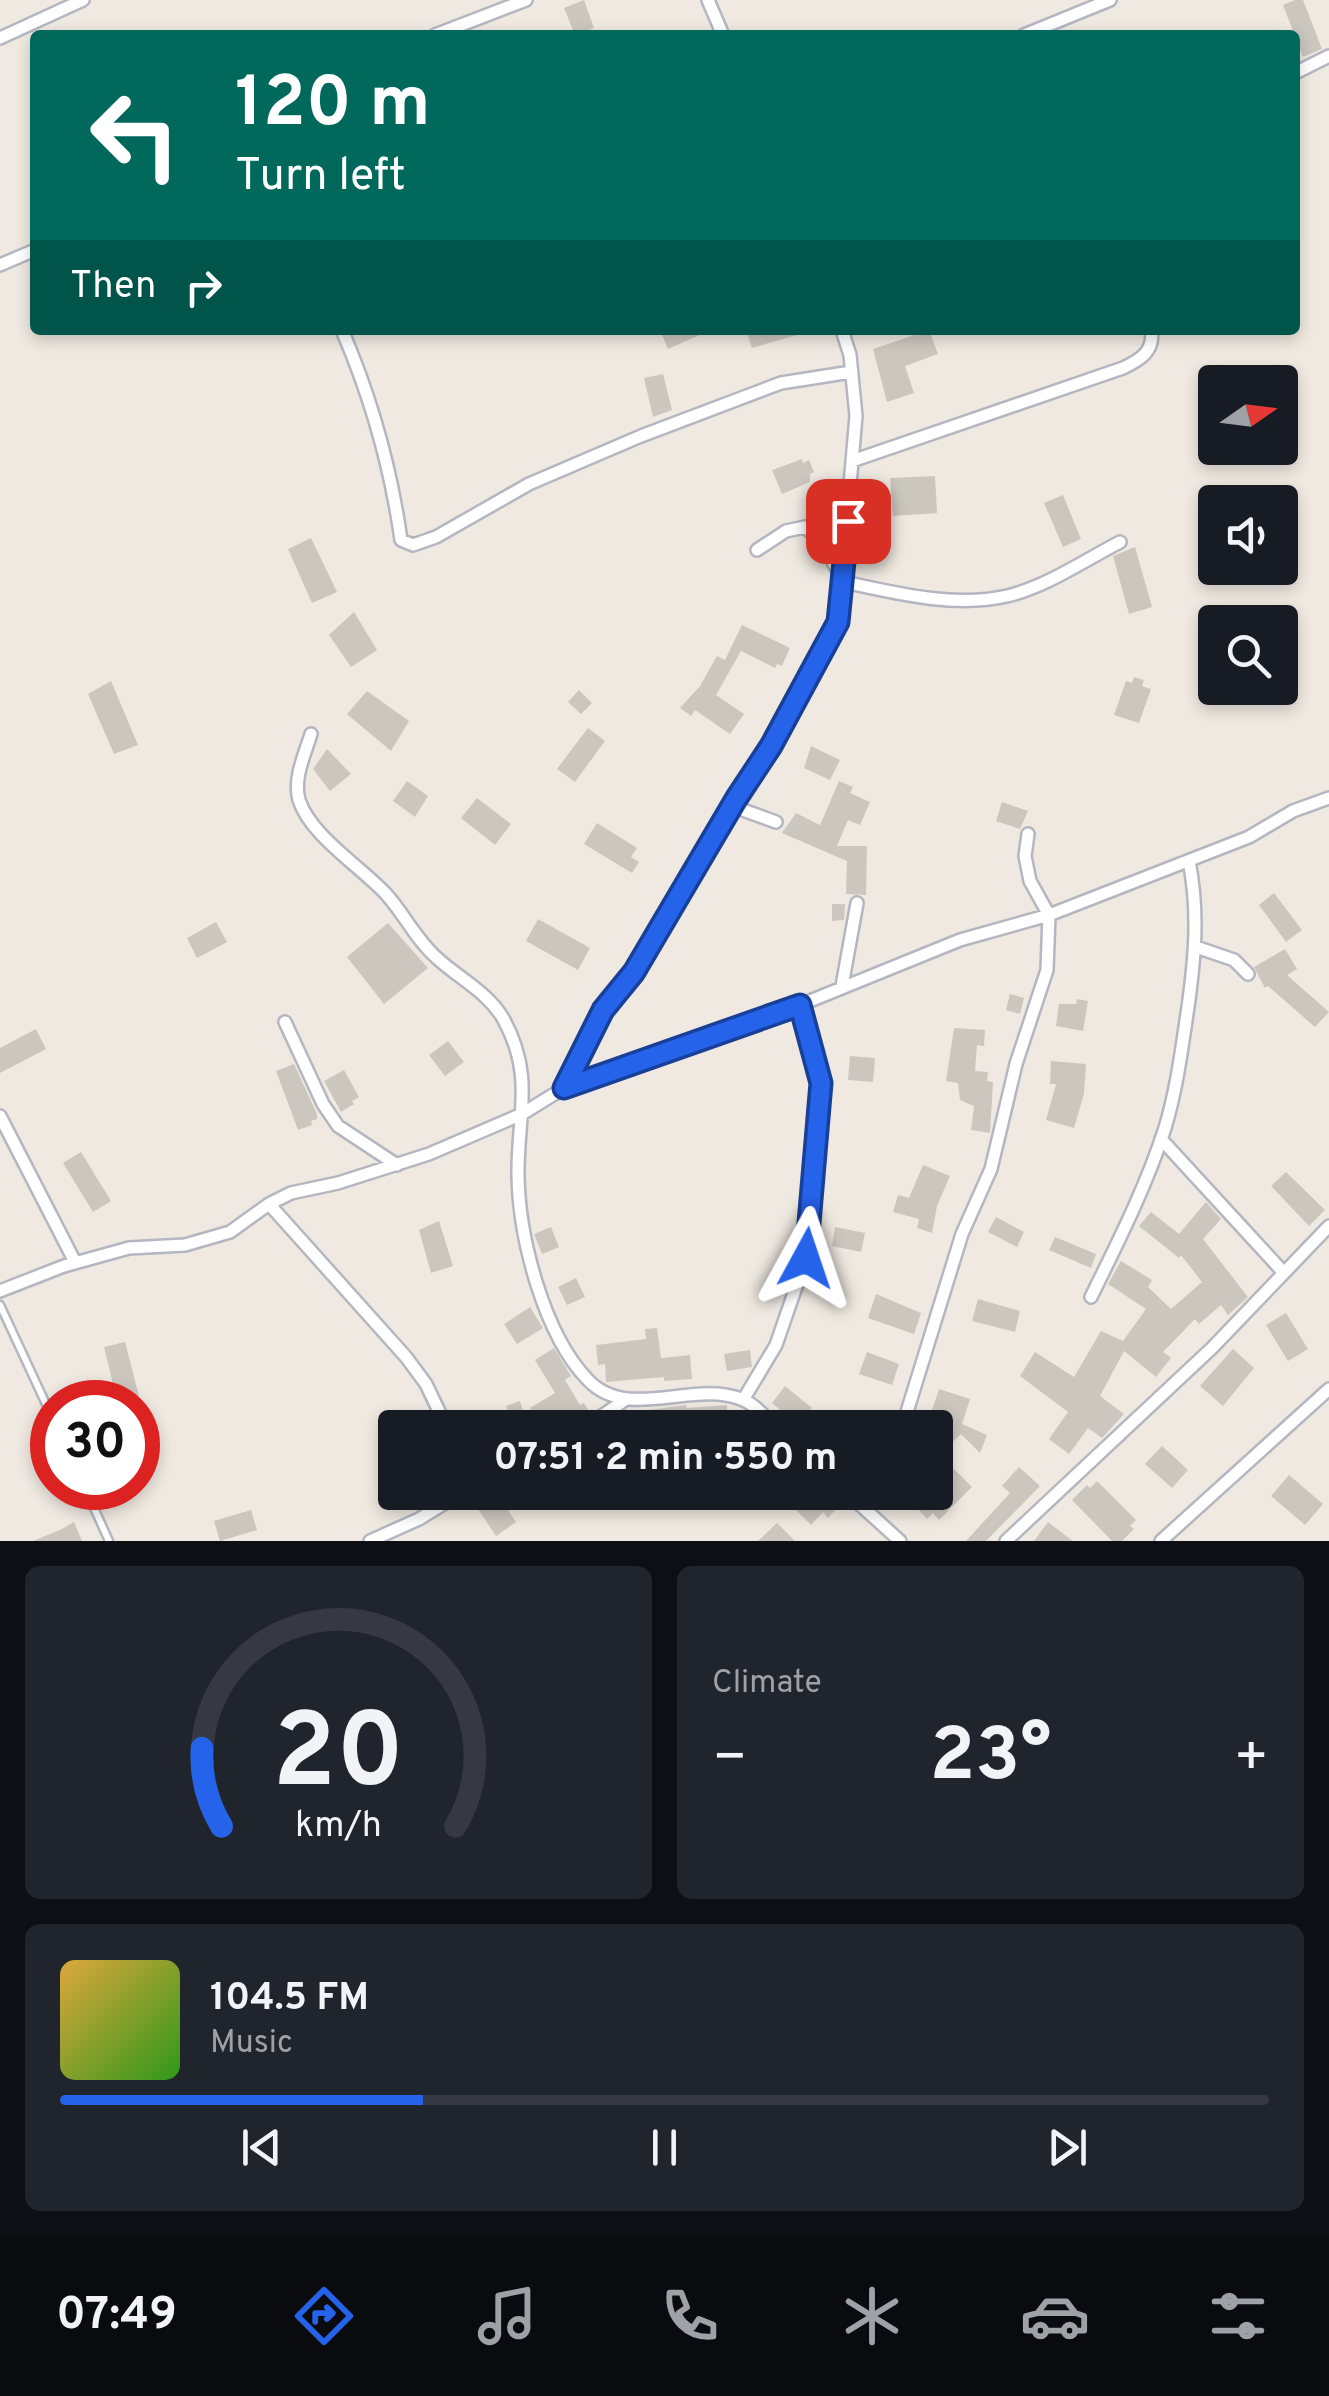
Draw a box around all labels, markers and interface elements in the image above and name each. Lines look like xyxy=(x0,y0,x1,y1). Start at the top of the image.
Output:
text: 120 m xyxy=(235,62,431,151)
icon: left xyxy=(70,70,200,200)
text: Turn left xyxy=(235,149,406,206)
icon: right xyxy=(176,260,231,315)
text: Then xyxy=(70,263,156,312)
north arrow xyxy=(1198,365,1298,465)
map controls xyxy=(1198,365,1298,705)
pin xyxy=(806,479,891,564)
button: sound xyxy=(1198,485,1298,585)
icon: arrive xyxy=(821,494,876,549)
button: search xyxy=(1198,605,1298,705)
position arrow xyxy=(754,1206,858,1310)
speed limit sign: 30 xyxy=(30,1380,160,1510)
text: 07:51 · 2 min · 550 m xyxy=(494,1435,837,1484)
text: Climate xyxy=(712,1664,822,1704)
text: 20 xyxy=(273,1692,404,1824)
text: 23° xyxy=(929,1712,1052,1807)
text: − xyxy=(712,1725,747,1795)
text: + xyxy=(1234,1725,1269,1795)
text: km/h xyxy=(295,1804,382,1850)
text: 104.5 FM xyxy=(210,1975,369,2024)
text: Music xyxy=(210,2024,293,2064)
icon: previous xyxy=(234,2120,289,2175)
icon: pause xyxy=(637,2120,692,2175)
icon: next xyxy=(1040,2120,1095,2175)
icon: directions xyxy=(289,2281,359,2351)
icon: music xyxy=(472,2281,542,2351)
icon: phone xyxy=(655,2281,725,2351)
icon: climate xyxy=(837,2281,907,2351)
icon: car xyxy=(1020,2281,1090,2351)
icon: filters xyxy=(1203,2281,1273,2351)
text: 07:49 xyxy=(56,2288,177,2345)

